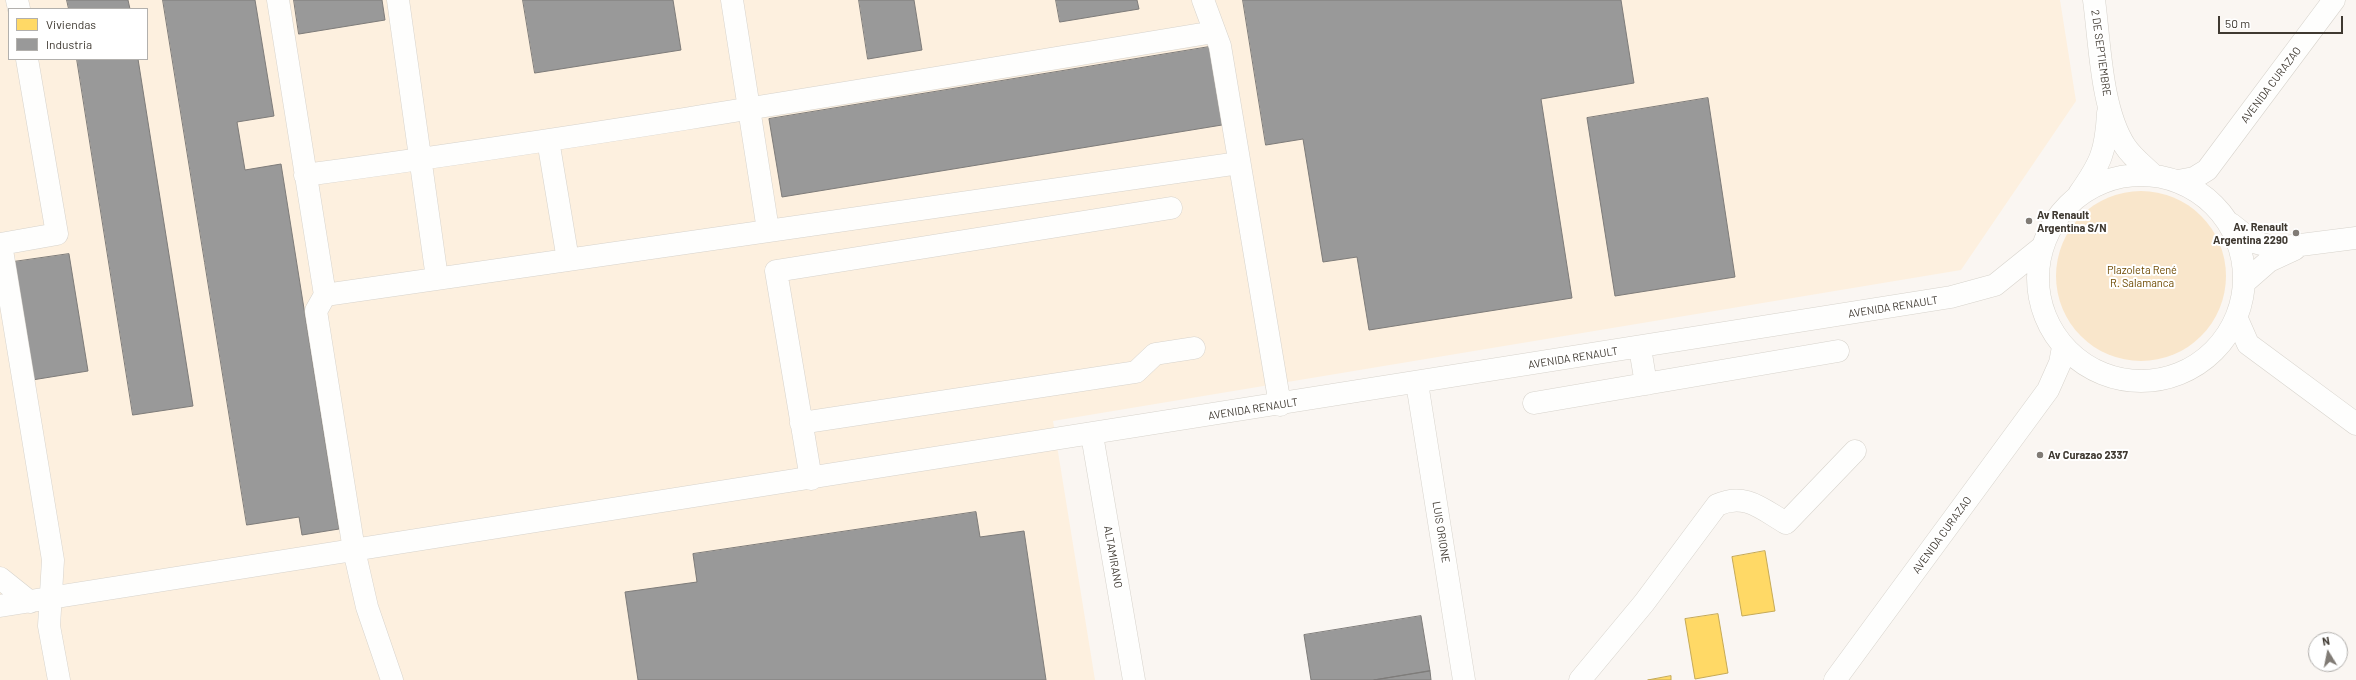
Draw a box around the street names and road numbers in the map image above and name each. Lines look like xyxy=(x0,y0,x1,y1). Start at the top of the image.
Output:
street label: 2 DE SEPTIEMBRE xyxy=(2088,9,2114,97)
street label: AVENIDA CURAZAO xyxy=(2238,44,2304,126)
street label: AVENIDA RENAULT xyxy=(1847,293,1939,321)
street label: AVENIDA RENAULT xyxy=(1527,344,1619,372)
street label: AVENIDA RENAULT xyxy=(1207,395,1299,423)
street label: AVENIDA CURAZAO xyxy=(1910,494,1974,576)
street label: LUIS ORIONE xyxy=(1430,500,1452,564)
street label: ALTAMIRANO xyxy=(1101,525,1125,589)

